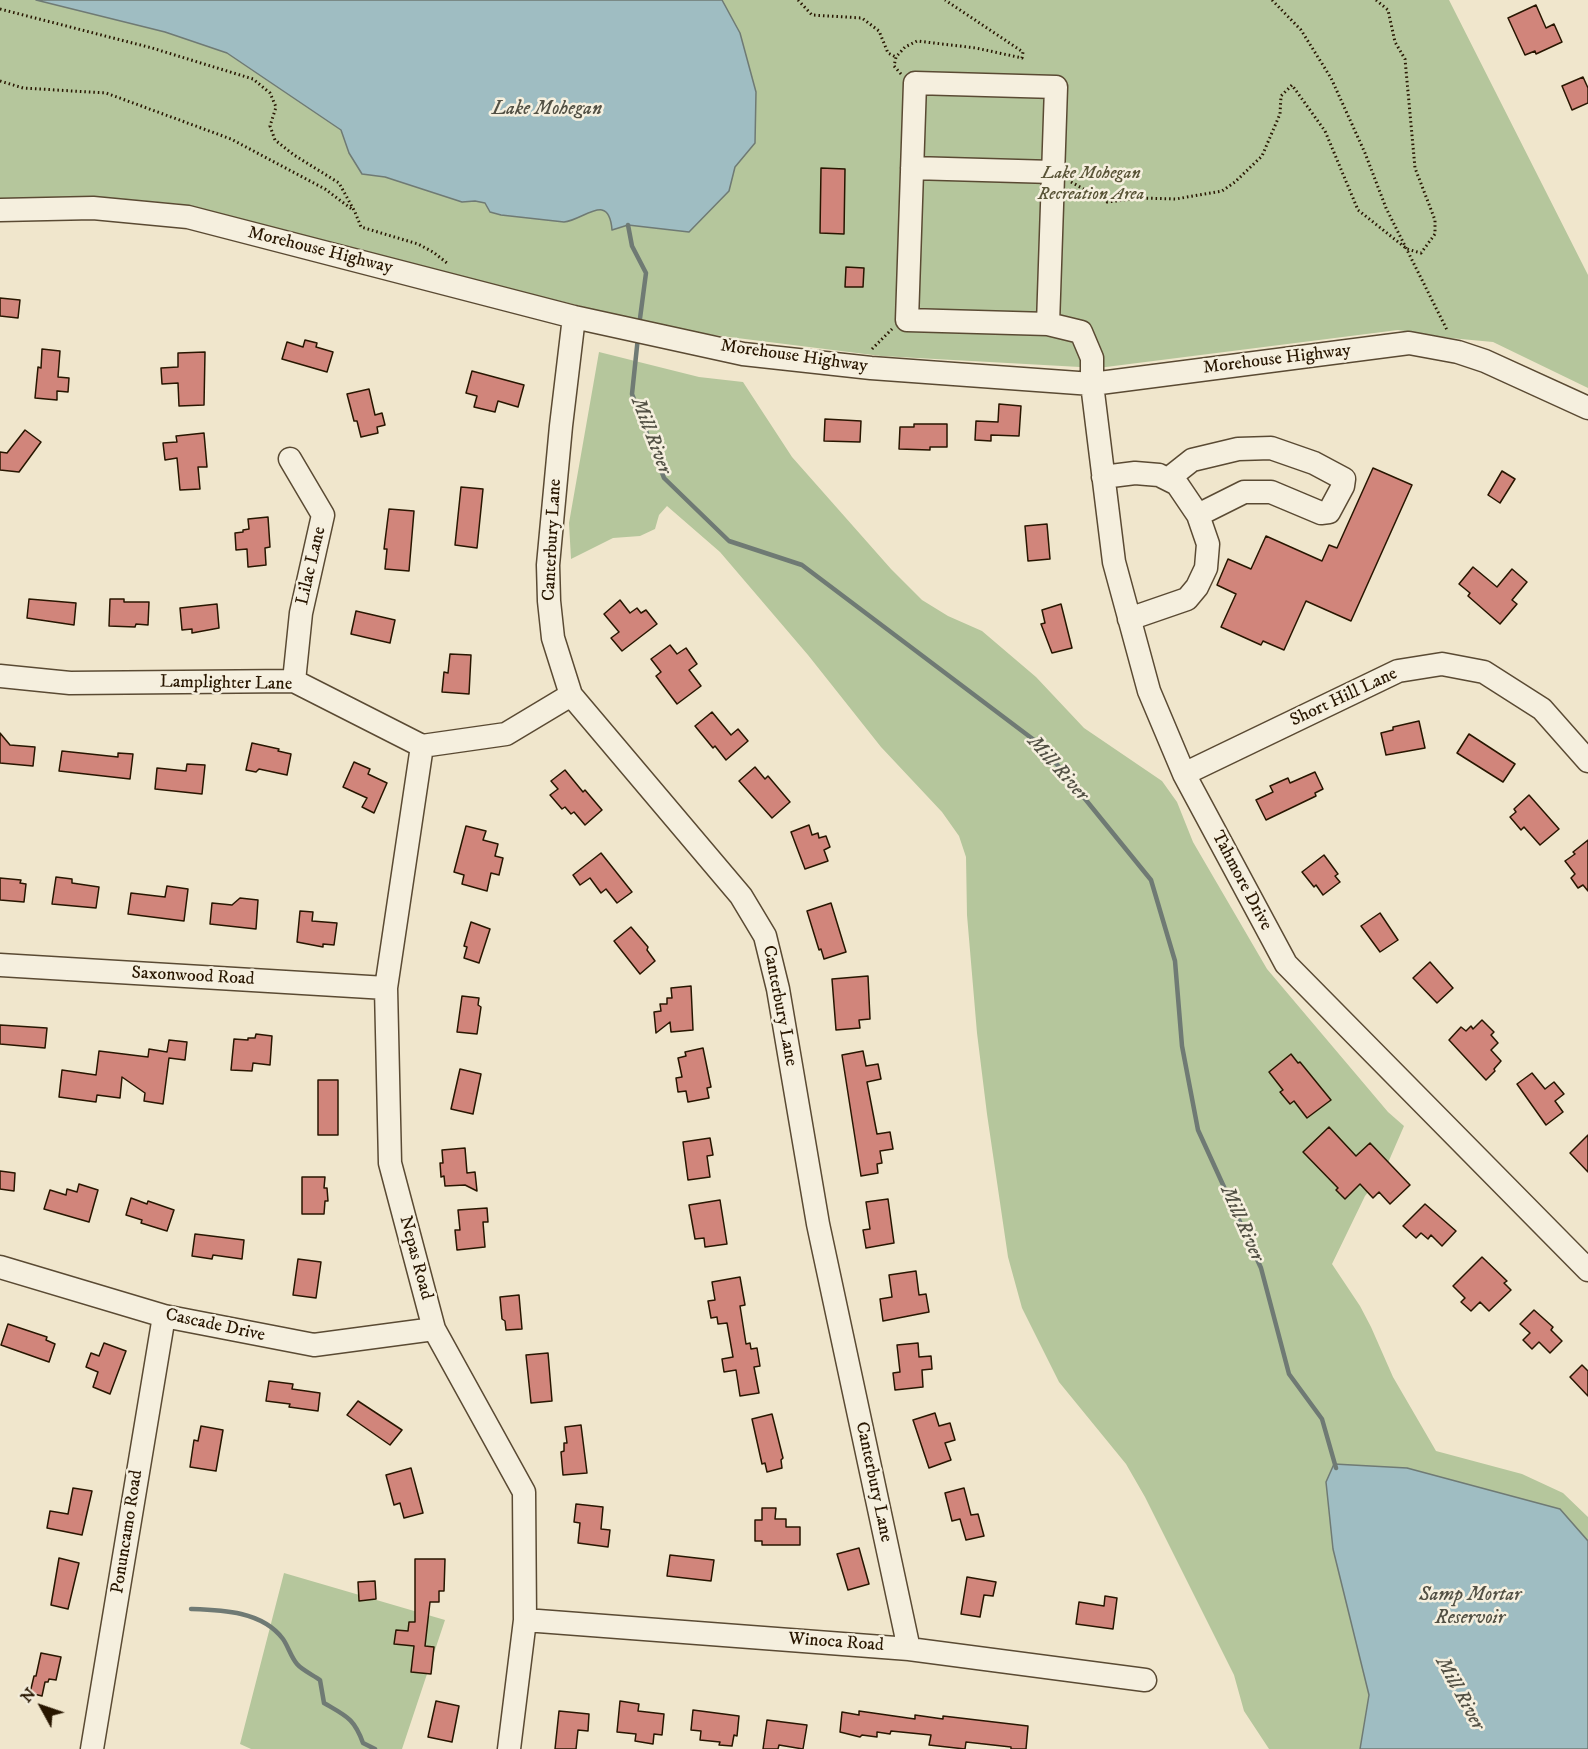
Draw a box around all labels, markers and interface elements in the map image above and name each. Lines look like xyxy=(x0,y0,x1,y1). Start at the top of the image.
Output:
water label: Lake Mohegan xyxy=(492,98,602,122)
park label: Lake Mohegan Recreation Area xyxy=(1038,163,1144,206)
street label: Morehouse Highway xyxy=(245,223,395,279)
street label: Morehouse Highway xyxy=(719,336,869,378)
street label: Morehouse Highway xyxy=(1202,340,1352,380)
water label: Mill River xyxy=(624,394,676,478)
street label: Canterbury Lane xyxy=(539,478,567,602)
street label: Lilac Lane xyxy=(293,525,331,607)
street label: Short Hill Lane xyxy=(1287,664,1401,732)
street label: Lamplighter Lane xyxy=(160,672,292,696)
water label: Mill River xyxy=(1021,731,1093,807)
street label: Tahmore Drive xyxy=(1206,828,1276,934)
street label: Canterbury Lane xyxy=(757,944,801,1068)
street label: Saxonwood Road xyxy=(131,963,255,991)
water label: Mill River xyxy=(1214,1183,1268,1265)
street label: Nepas Road xyxy=(393,1214,437,1302)
street label: Cascade Drive xyxy=(163,1305,267,1347)
street label: Canterbury Lane xyxy=(850,1420,896,1544)
street label: Ponuncamo Road xyxy=(108,1469,148,1595)
water label: Samp Mortar Reservoir xyxy=(1419,1584,1521,1631)
street label: Winoca Road xyxy=(787,1629,885,1657)
water label: Mill River xyxy=(1429,1653,1489,1735)
north arrow xyxy=(12,1677,72,1737)
text: N xyxy=(16,1684,40,1707)

